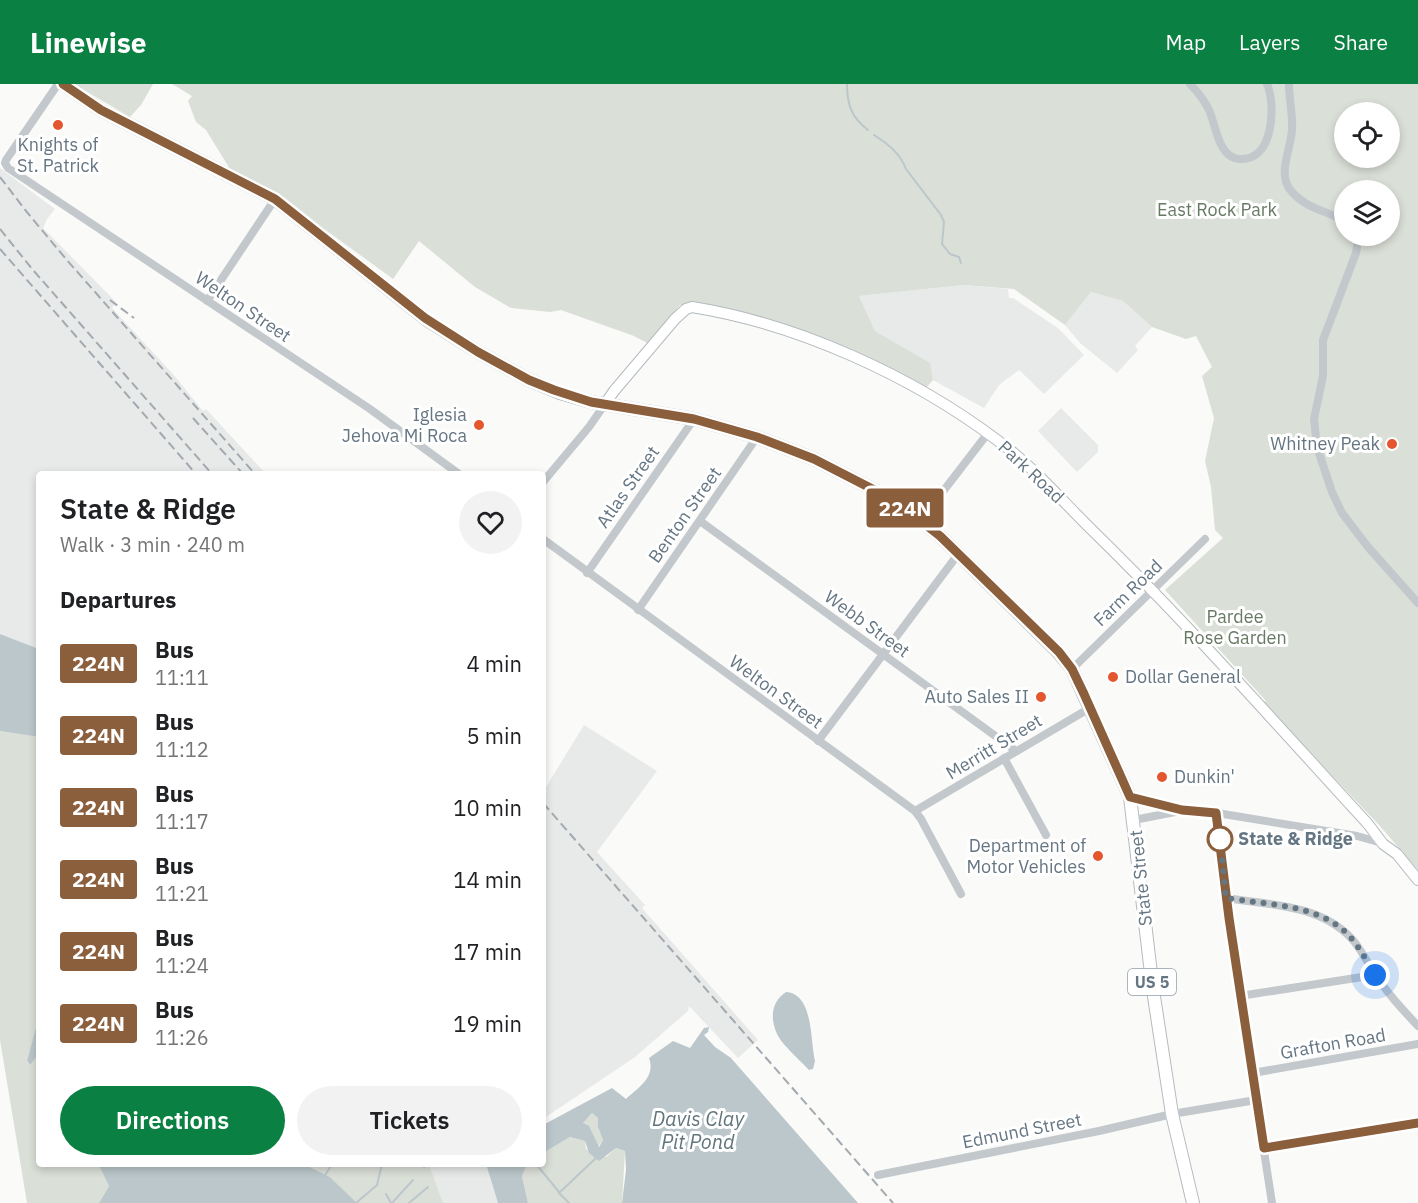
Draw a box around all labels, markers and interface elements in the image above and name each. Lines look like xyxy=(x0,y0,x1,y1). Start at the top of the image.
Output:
text: Linewise xyxy=(30,24,147,61)
text: Map xyxy=(1166,28,1206,56)
text: Layers xyxy=(1239,28,1301,56)
text: Share xyxy=(1334,28,1388,56)
map controls xyxy=(1334,102,1400,246)
button: locate xyxy=(1334,102,1400,168)
marker: Knights of St. Patrick xyxy=(51,118,65,132)
place label: Knights of St. Patrick xyxy=(17,133,100,177)
button: layers xyxy=(1334,180,1400,246)
park label: East Rock Park xyxy=(1157,198,1277,221)
street label: Welton Street xyxy=(191,266,296,347)
place label: Iglesia Jehova Mi Roca xyxy=(342,403,467,447)
marker: Iglesia Jehova Mi Roca xyxy=(472,418,486,432)
place label: Whitney Peak xyxy=(1270,432,1381,455)
street label: Park Road xyxy=(993,435,1069,508)
marker: Whitney Peak xyxy=(1385,437,1399,451)
street label: Atlas Street xyxy=(591,441,664,532)
street label: Benton Street xyxy=(643,462,726,567)
line badge: 224N xyxy=(863,488,947,528)
text: State & Ridge xyxy=(60,490,236,527)
button: heart xyxy=(459,491,522,554)
text: 224N xyxy=(878,494,932,522)
text: Walk · 3 min · 240 m xyxy=(60,531,245,558)
street label: Farm Road xyxy=(1088,554,1167,631)
text: Departures xyxy=(60,585,176,614)
street label: Webb Street xyxy=(820,585,915,662)
park label: Pardee Rose Garden xyxy=(1183,605,1287,649)
text: Bus xyxy=(155,635,194,664)
text: 224N xyxy=(72,649,125,677)
text: 4 min xyxy=(466,649,522,678)
street label: Welton Street xyxy=(725,650,828,733)
text: 11:11 xyxy=(155,664,209,691)
place label: Dollar General xyxy=(1125,665,1241,688)
marker: Dollar General xyxy=(1106,670,1120,684)
place label: Auto Sales II xyxy=(924,685,1029,708)
marker: Auto Sales II xyxy=(1034,690,1048,704)
text: Bus xyxy=(155,707,194,736)
street label: Merritt Street xyxy=(941,709,1046,784)
text: 224N xyxy=(72,721,125,749)
text: 5 min xyxy=(466,721,522,750)
text: 11:12 xyxy=(155,736,209,763)
place label: Dunkin' xyxy=(1174,765,1235,788)
marker: Dunkin' xyxy=(1155,770,1169,784)
text: Bus xyxy=(155,779,194,808)
text: 224N xyxy=(72,793,125,821)
text: 10 min xyxy=(453,793,522,822)
text: 11:17 xyxy=(155,808,209,835)
marker: State & Ridge xyxy=(1207,826,1233,852)
place label: State & Ridge xyxy=(1238,827,1353,850)
street label: State Street xyxy=(1124,829,1157,927)
place label: Department of Motor Vehicles xyxy=(966,834,1086,878)
marker: Department of Motor Vehicles xyxy=(1091,849,1105,863)
text: Bus xyxy=(155,851,194,880)
text: 224N xyxy=(72,865,125,893)
text: 14 min xyxy=(453,865,522,894)
text: 11:21 xyxy=(155,880,209,907)
text: Bus xyxy=(155,923,194,952)
text: 224N xyxy=(72,937,125,965)
text: 17 min xyxy=(453,937,522,966)
text: 11:24 xyxy=(155,952,209,979)
your location xyxy=(1360,960,1390,990)
road number: US 5 xyxy=(1128,969,1176,995)
text: Bus xyxy=(155,995,194,1024)
text: 224N xyxy=(72,1009,125,1037)
text: 19 min xyxy=(453,1009,522,1038)
street label: Grafton Road xyxy=(1278,1023,1387,1064)
text: 11:26 xyxy=(155,1024,209,1051)
button: Directions xyxy=(60,1086,285,1155)
button: Tickets xyxy=(297,1086,522,1155)
water label: Davis Clay Pit Pond xyxy=(652,1105,745,1155)
street label: Edmund Street xyxy=(960,1108,1083,1153)

